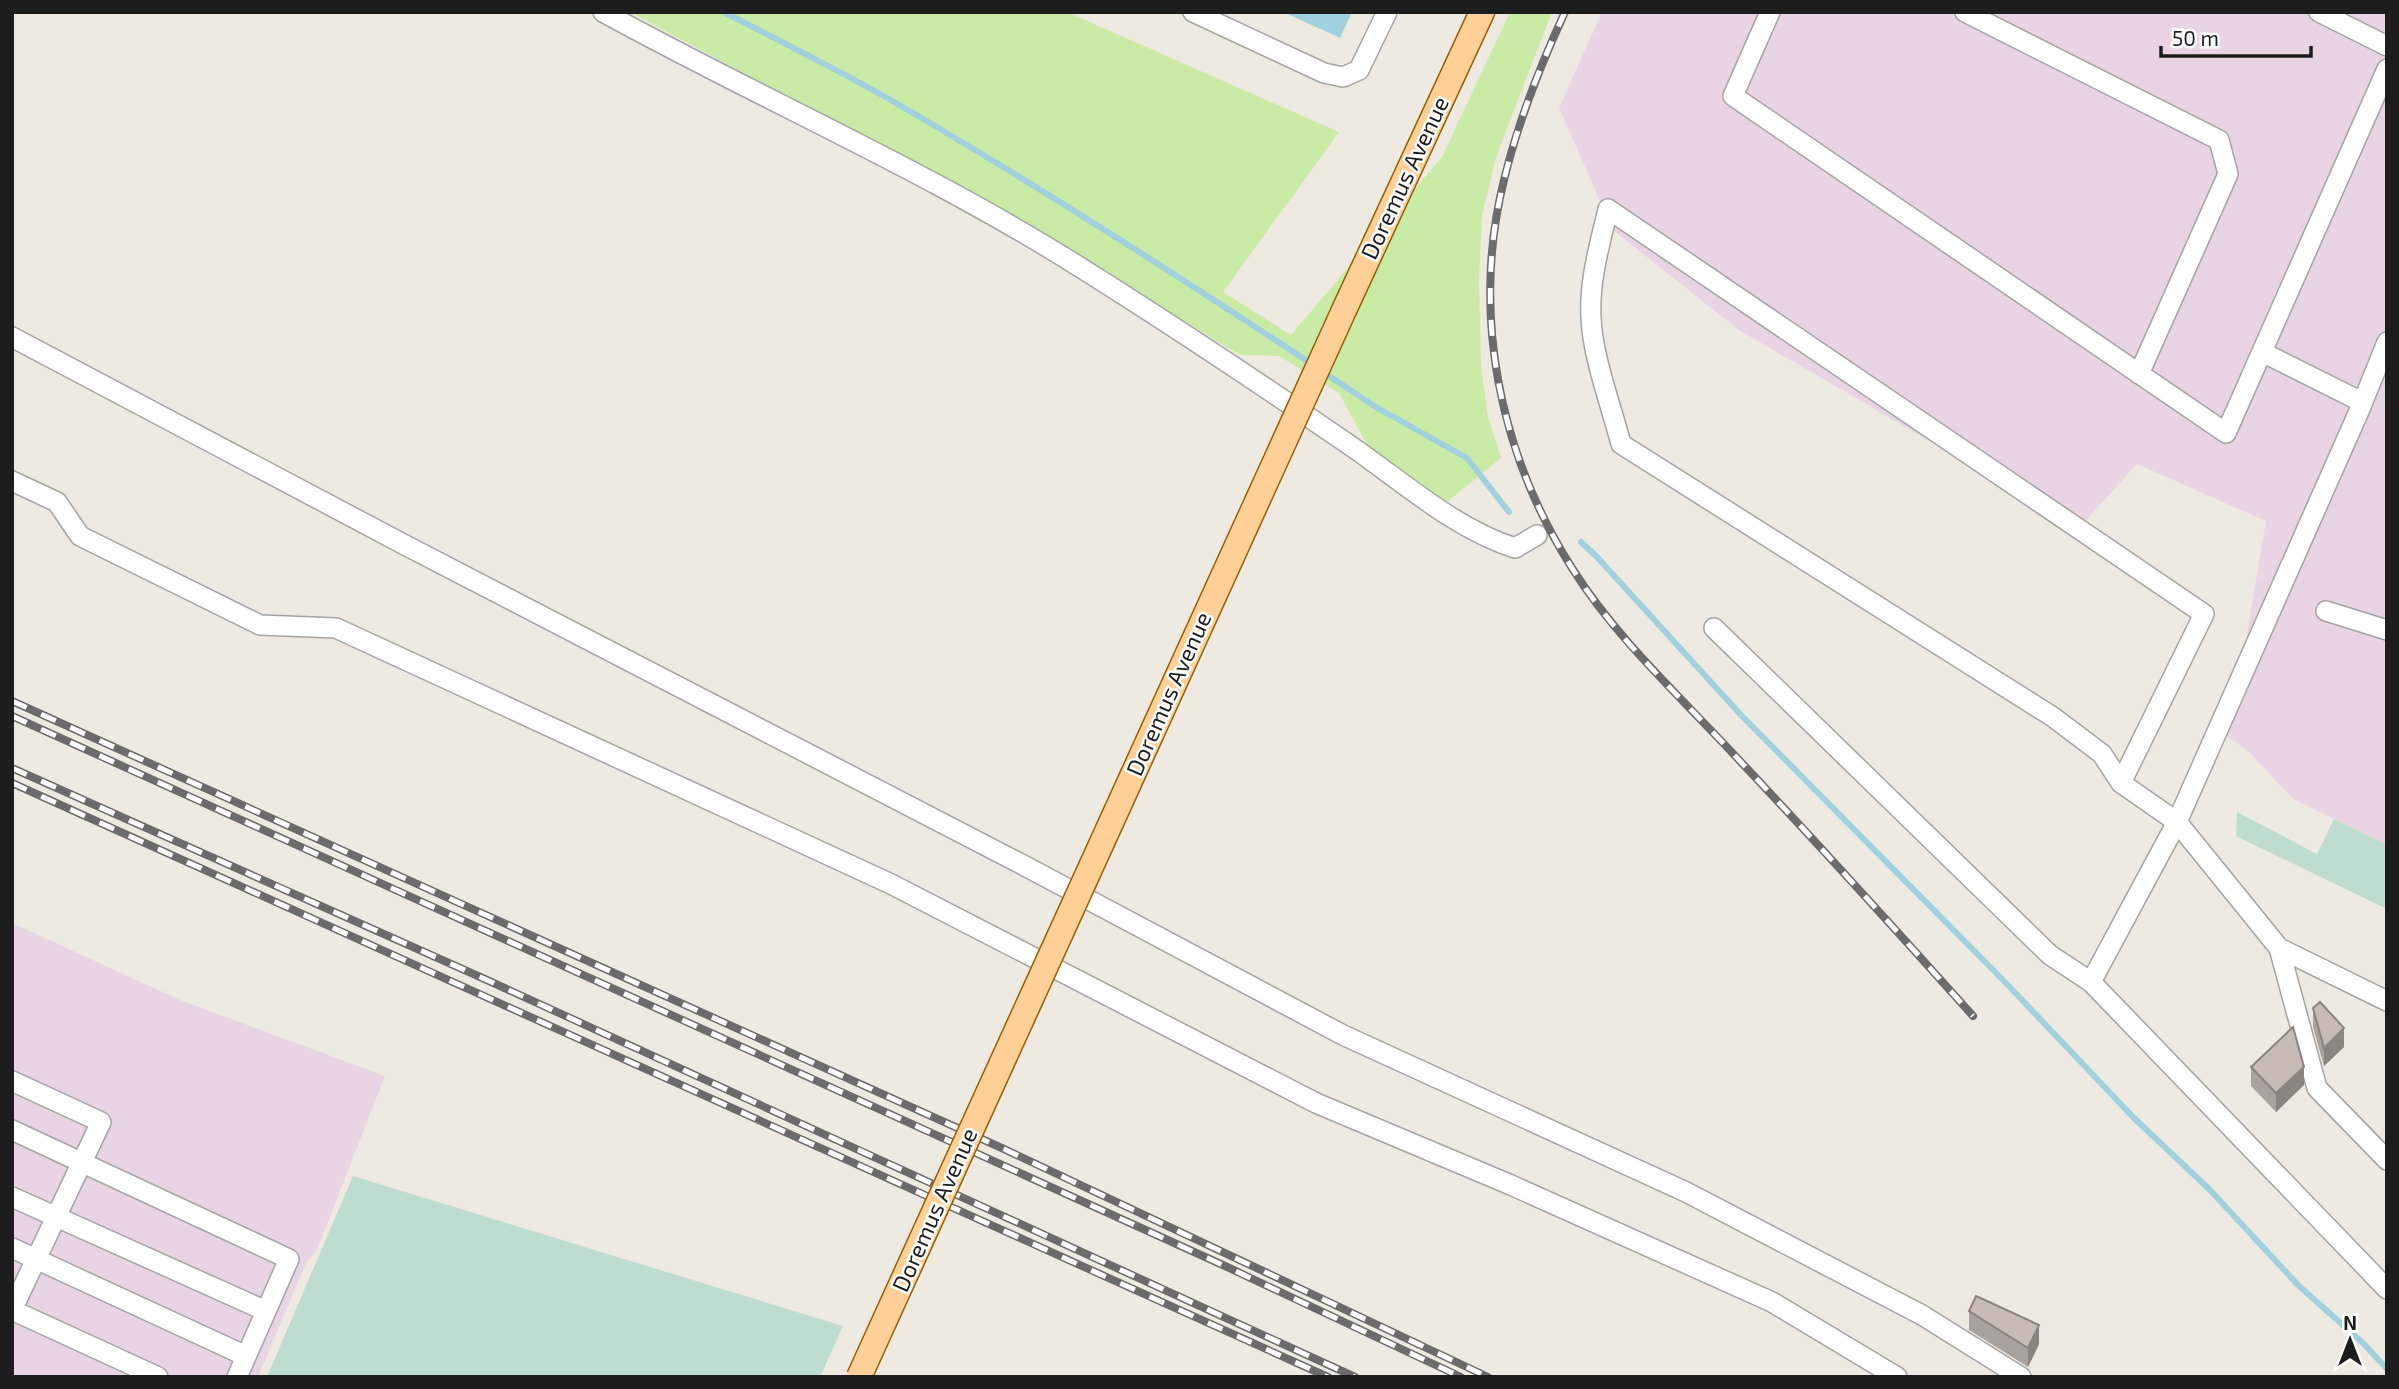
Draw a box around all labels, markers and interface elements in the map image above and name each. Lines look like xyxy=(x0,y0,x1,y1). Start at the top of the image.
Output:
scale bar xyxy=(2161,14,2312,58)
text: 50 m xyxy=(2172,25,2219,50)
street label: Doremus Avenue xyxy=(1354,92,1454,263)
street label: Doremus Avenue xyxy=(1119,607,1217,780)
street label: Doremus Avenue xyxy=(885,1123,983,1296)
north arrow xyxy=(2315,1305,2385,1375)
text: N xyxy=(2343,1311,2357,1334)

